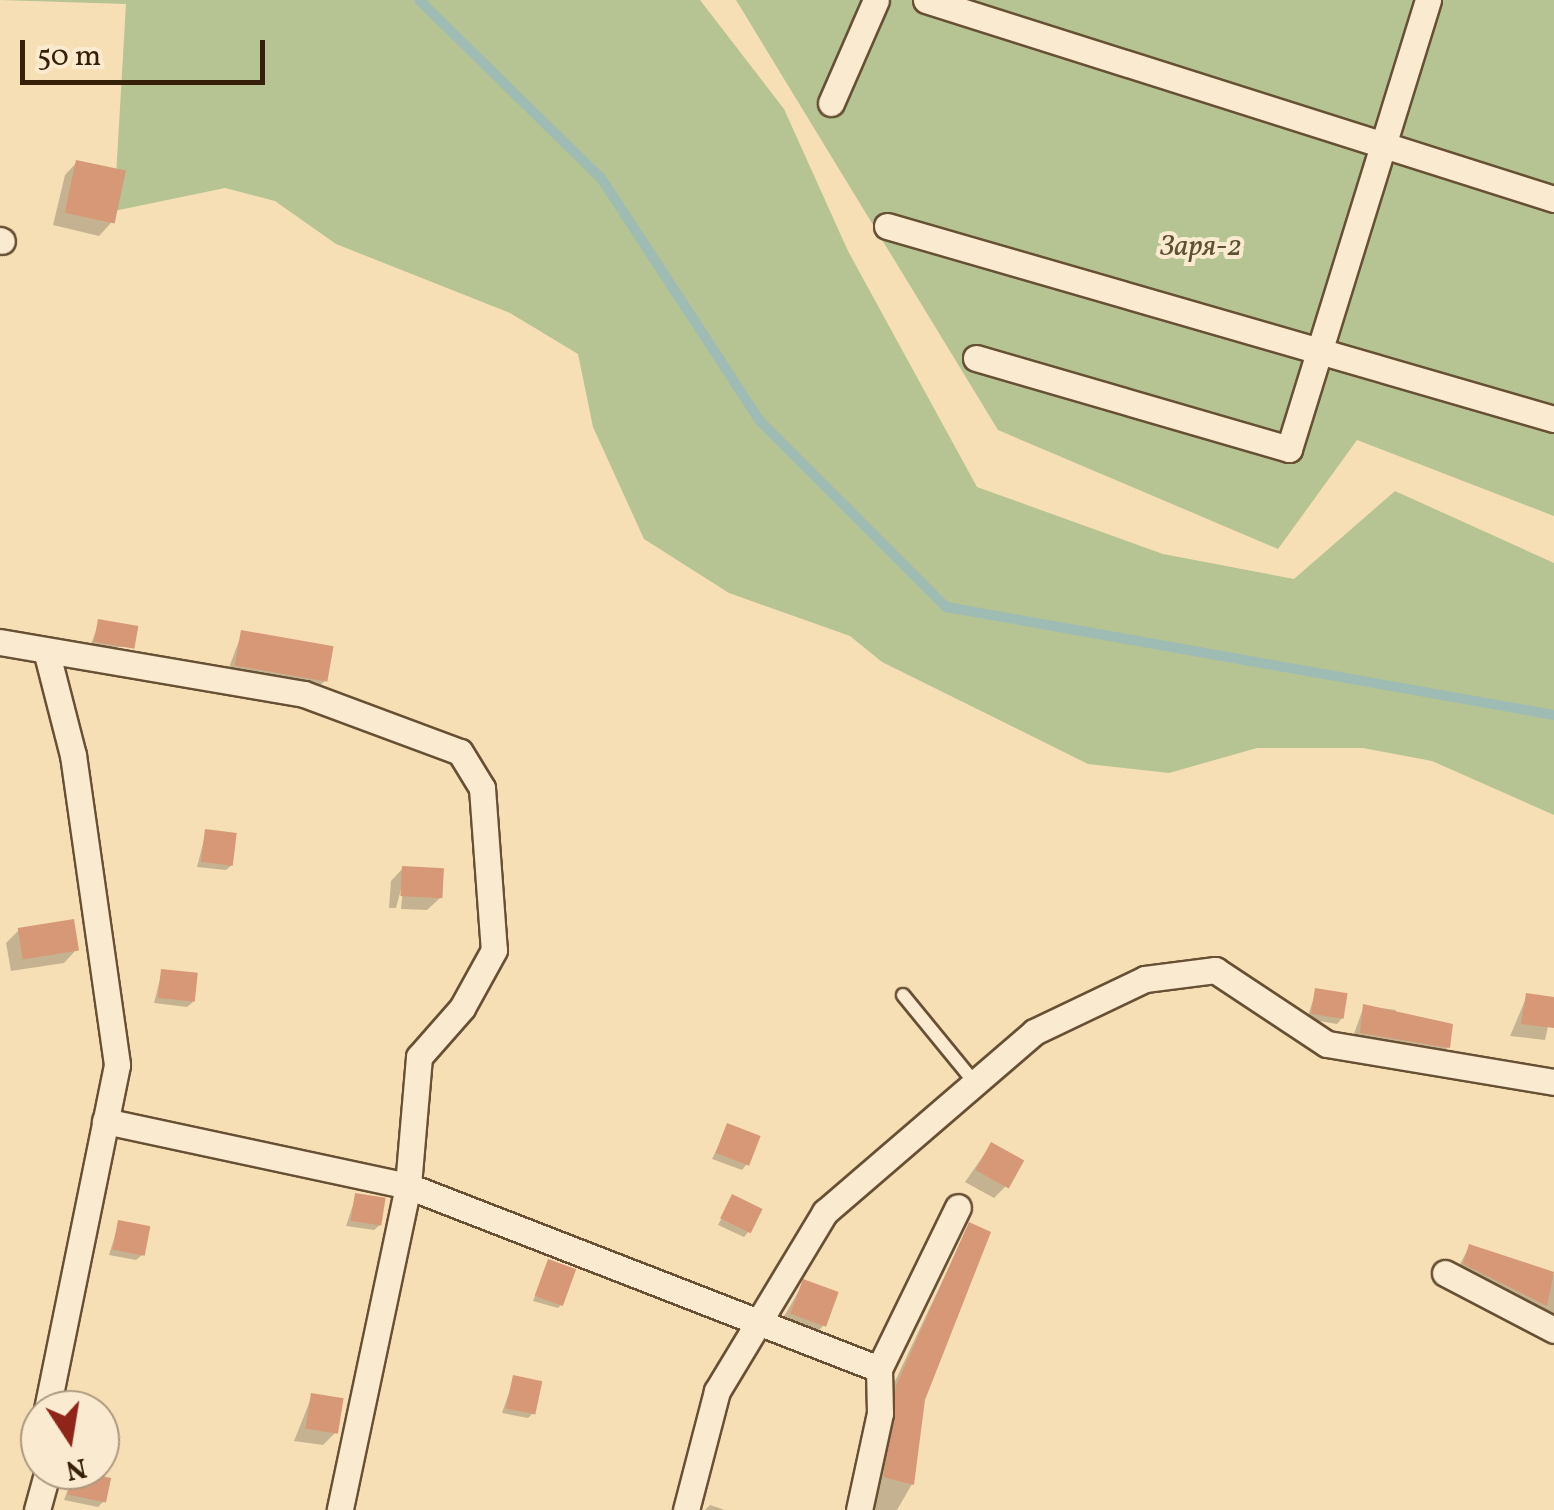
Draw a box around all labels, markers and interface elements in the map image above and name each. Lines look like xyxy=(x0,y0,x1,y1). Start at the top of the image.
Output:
scale bar xyxy=(25,20,270,82)
text: 50 m xyxy=(37,36,101,78)
park label: Заря-2 xyxy=(1160,229,1242,265)
north arrow xyxy=(20,1390,120,1490)
text: N xyxy=(62,1447,90,1489)

